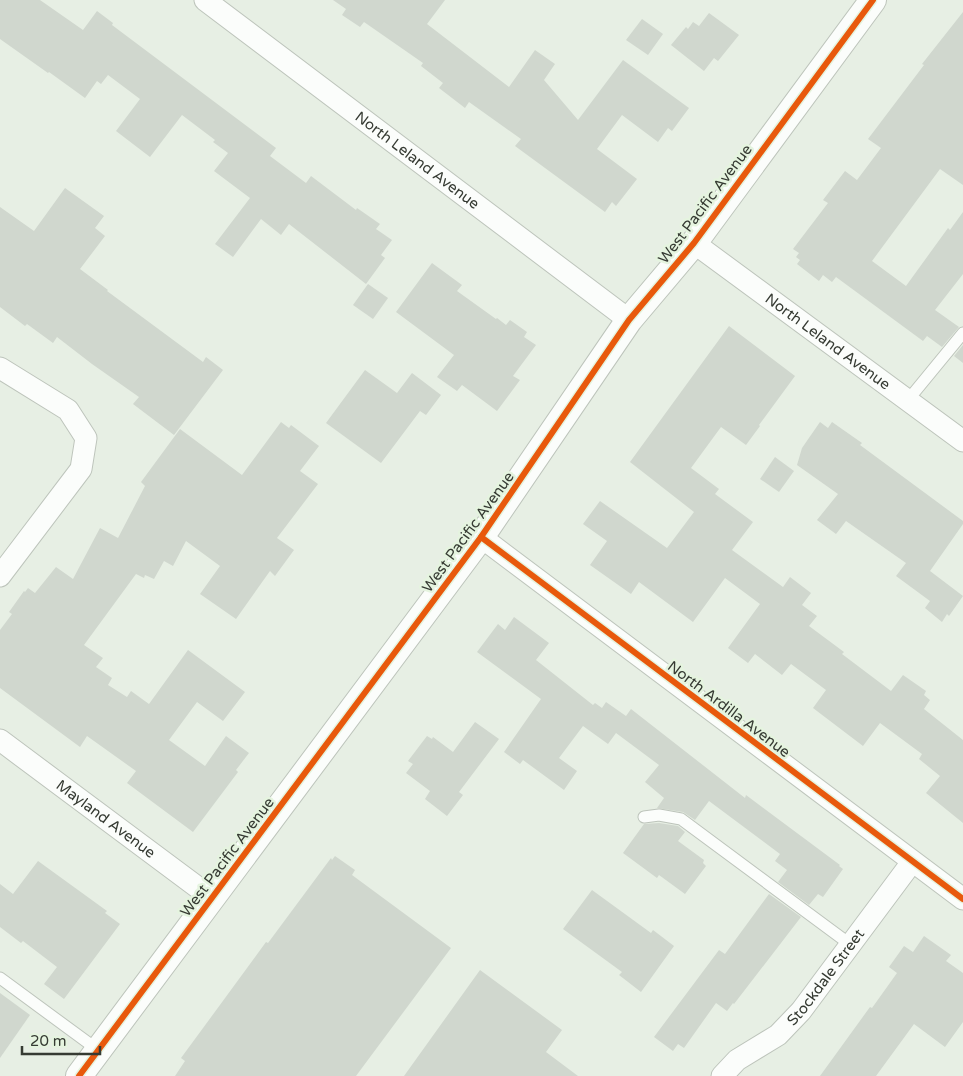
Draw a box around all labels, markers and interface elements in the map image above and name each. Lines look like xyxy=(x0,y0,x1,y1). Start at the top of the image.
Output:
street label: North Leland Avenue xyxy=(352,108,483,213)
street label: West Pacific Avenue xyxy=(654,141,756,267)
street label: North Leland Avenue xyxy=(762,289,894,393)
street label: West Pacific Avenue xyxy=(418,468,518,596)
street label: North Ardilla Avenue xyxy=(664,657,794,761)
street label: Mayland Avenue xyxy=(53,776,159,862)
street label: West Pacific Avenue xyxy=(176,794,278,920)
street label: Stockdale Street xyxy=(783,925,868,1029)
scale bar xyxy=(22,1024,100,1056)
text: 20 m xyxy=(30,1032,67,1050)

